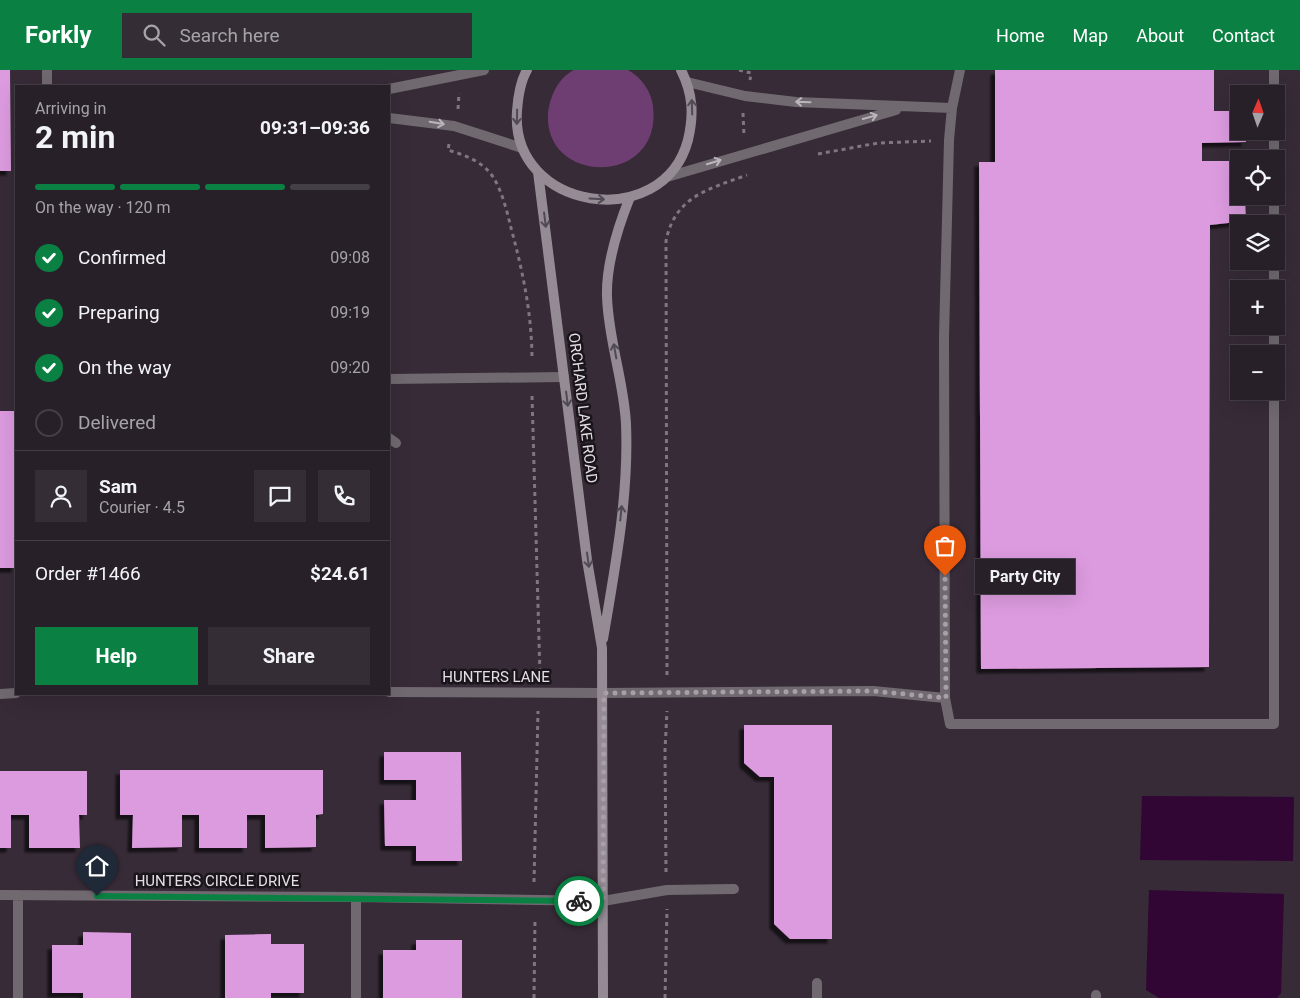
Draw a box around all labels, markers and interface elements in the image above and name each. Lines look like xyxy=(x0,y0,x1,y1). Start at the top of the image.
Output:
search box xyxy=(122,13,472,58)
text: Forkly xyxy=(25,21,92,49)
icon: search xyxy=(140,21,168,49)
text: Search here xyxy=(180,24,279,47)
text: Home xyxy=(996,25,1045,46)
text: Map xyxy=(1073,25,1108,46)
text: About xyxy=(1136,25,1184,46)
text: Contact xyxy=(1212,25,1275,46)
north arrow xyxy=(1230,85,1285,140)
map controls xyxy=(1230,85,1285,400)
one-way arrow xyxy=(795,98,811,107)
text: Arriving in xyxy=(35,99,106,118)
one-way arrow xyxy=(687,99,697,115)
one-way arrow xyxy=(512,109,522,125)
one-way arrow xyxy=(861,112,877,122)
text: 09:31–09:36 xyxy=(260,116,370,139)
text: 2 min xyxy=(35,118,115,156)
one-way arrow xyxy=(429,119,445,129)
button: locate xyxy=(1230,150,1285,205)
one-way arrow xyxy=(705,157,721,167)
one-way arrow xyxy=(589,194,605,203)
text: On the way · 120 m xyxy=(35,198,171,217)
one-way arrow xyxy=(540,212,550,228)
button: layers xyxy=(1230,215,1285,270)
icon: check xyxy=(35,244,63,272)
text: Confirmed xyxy=(78,246,166,269)
text: 09:08 xyxy=(330,248,370,267)
button: + xyxy=(1230,280,1285,335)
icon: check xyxy=(35,299,63,327)
text: Preparing xyxy=(78,301,160,324)
text: 09:19 xyxy=(330,303,370,322)
street label: ORCHARD LAKE ROAD xyxy=(565,332,601,484)
one-way arrow xyxy=(610,344,619,360)
button: − xyxy=(1230,345,1285,400)
icon: check xyxy=(35,354,63,382)
text: On the way xyxy=(78,356,171,379)
text: 09:20 xyxy=(330,358,370,377)
one-way arrow xyxy=(562,391,572,407)
text: Delivered xyxy=(78,411,156,434)
button: person xyxy=(35,470,87,522)
button: chat xyxy=(254,470,306,522)
button: phone xyxy=(318,470,370,522)
text: Sam xyxy=(99,475,137,498)
text: Courier · 4.5 xyxy=(99,498,185,517)
one-way arrow xyxy=(616,505,626,521)
pin xyxy=(924,525,966,576)
icon: bag xyxy=(931,532,959,560)
one-way arrow xyxy=(583,552,593,568)
callout: Party City xyxy=(975,558,1075,594)
text: Order #1466 xyxy=(35,562,141,585)
text: $24.61 xyxy=(310,562,370,585)
text: Party City xyxy=(990,567,1060,586)
button: Help xyxy=(35,627,198,685)
button: Share xyxy=(208,627,370,685)
street label: HUNTERS LANE xyxy=(442,668,550,686)
pin xyxy=(76,845,118,896)
icon: home xyxy=(83,852,111,880)
street label: HUNTERS CIRCLE DRIVE xyxy=(135,872,300,890)
courier xyxy=(554,876,604,926)
icon: bike xyxy=(565,887,593,915)

